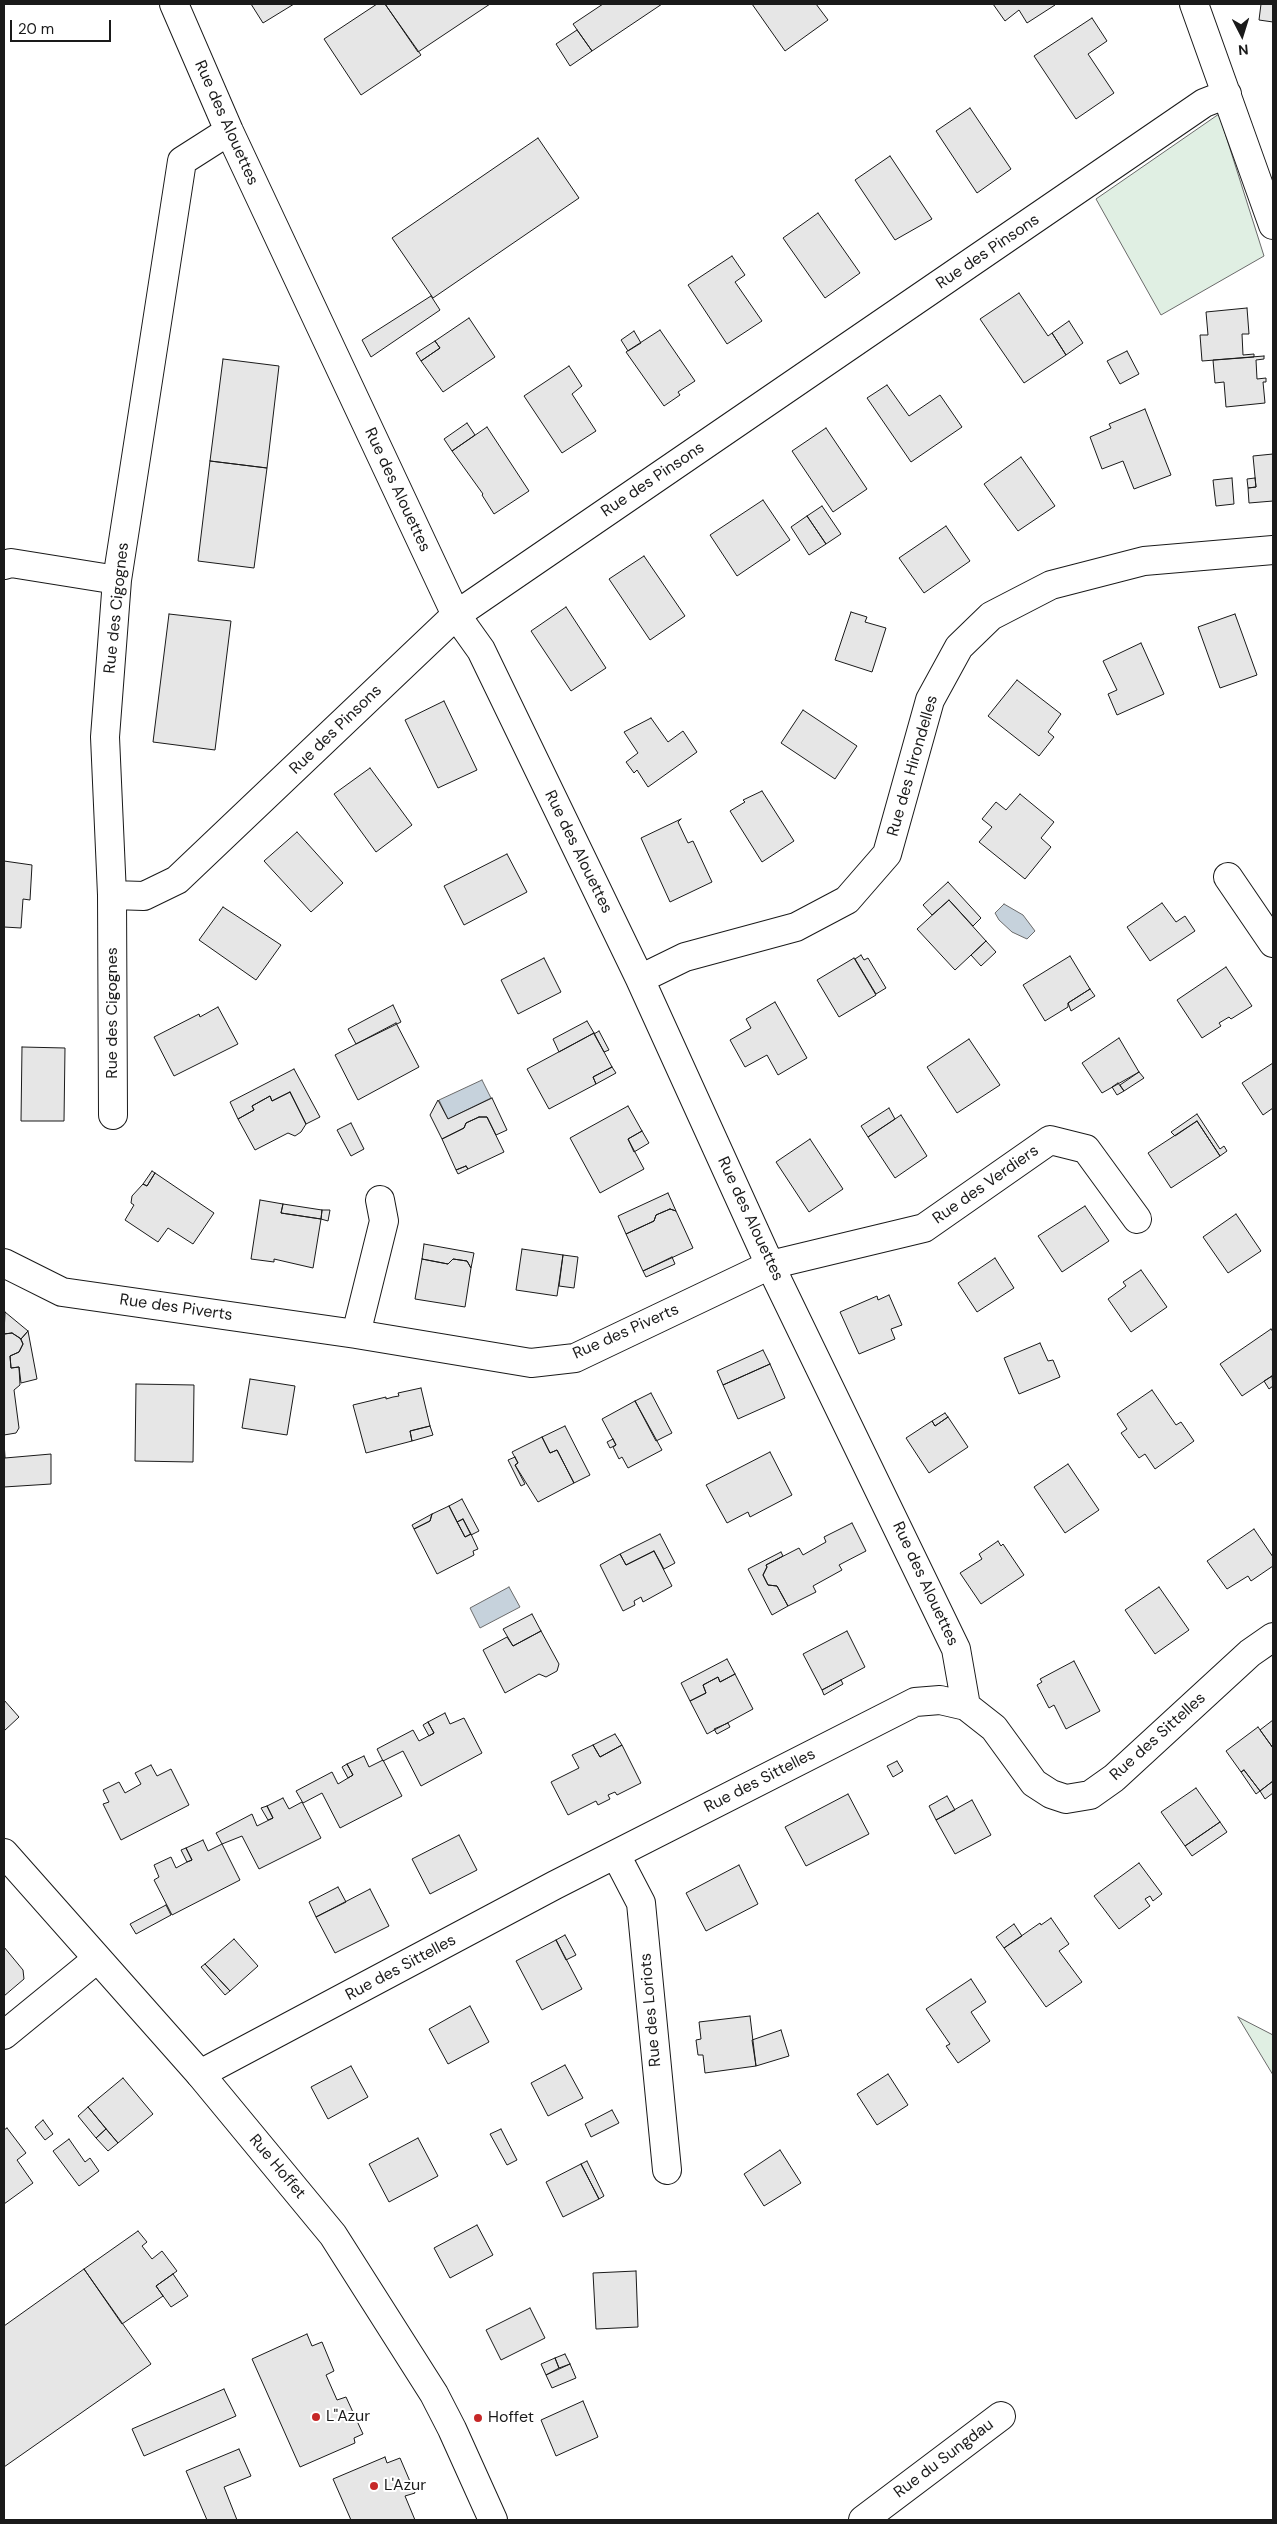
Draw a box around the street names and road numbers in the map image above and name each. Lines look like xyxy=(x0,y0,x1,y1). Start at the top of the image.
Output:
street label: Rue des Alouettes xyxy=(190,58,262,188)
street label: Rue des Pinsons xyxy=(933,210,1043,294)
street label: Rue des Alouettes xyxy=(360,425,434,555)
street label: Rue des Pinsons xyxy=(598,438,708,522)
street label: Rue des Cigognes xyxy=(101,541,133,675)
street label: Rue des Pinsons xyxy=(286,681,386,779)
street label: Rue des Hirondelles xyxy=(884,693,942,839)
street label: Rue des Alouettes xyxy=(540,787,616,917)
street label: Rue des Cigognes xyxy=(103,947,123,1079)
street label: Rue des Verdiers xyxy=(929,1141,1043,1229)
street label: Rue des Alouettes xyxy=(713,1154,787,1284)
street label: Rue des Piverts xyxy=(118,1291,234,1325)
street label: Rue des Piverts xyxy=(570,1300,682,1364)
street label: Rue des Alouettes xyxy=(888,1519,962,1649)
street label: Rue des Sittelles xyxy=(1106,1689,1210,1785)
street label: Rue des Sittelles xyxy=(701,1745,819,1817)
street label: Rue des Sittelles xyxy=(343,1931,459,2005)
street label: Rue des Loriots xyxy=(636,1952,666,2068)
street label: Rue Hoffet xyxy=(245,2131,309,2203)
street label: Rue du Sungdau xyxy=(890,2415,998,2503)

